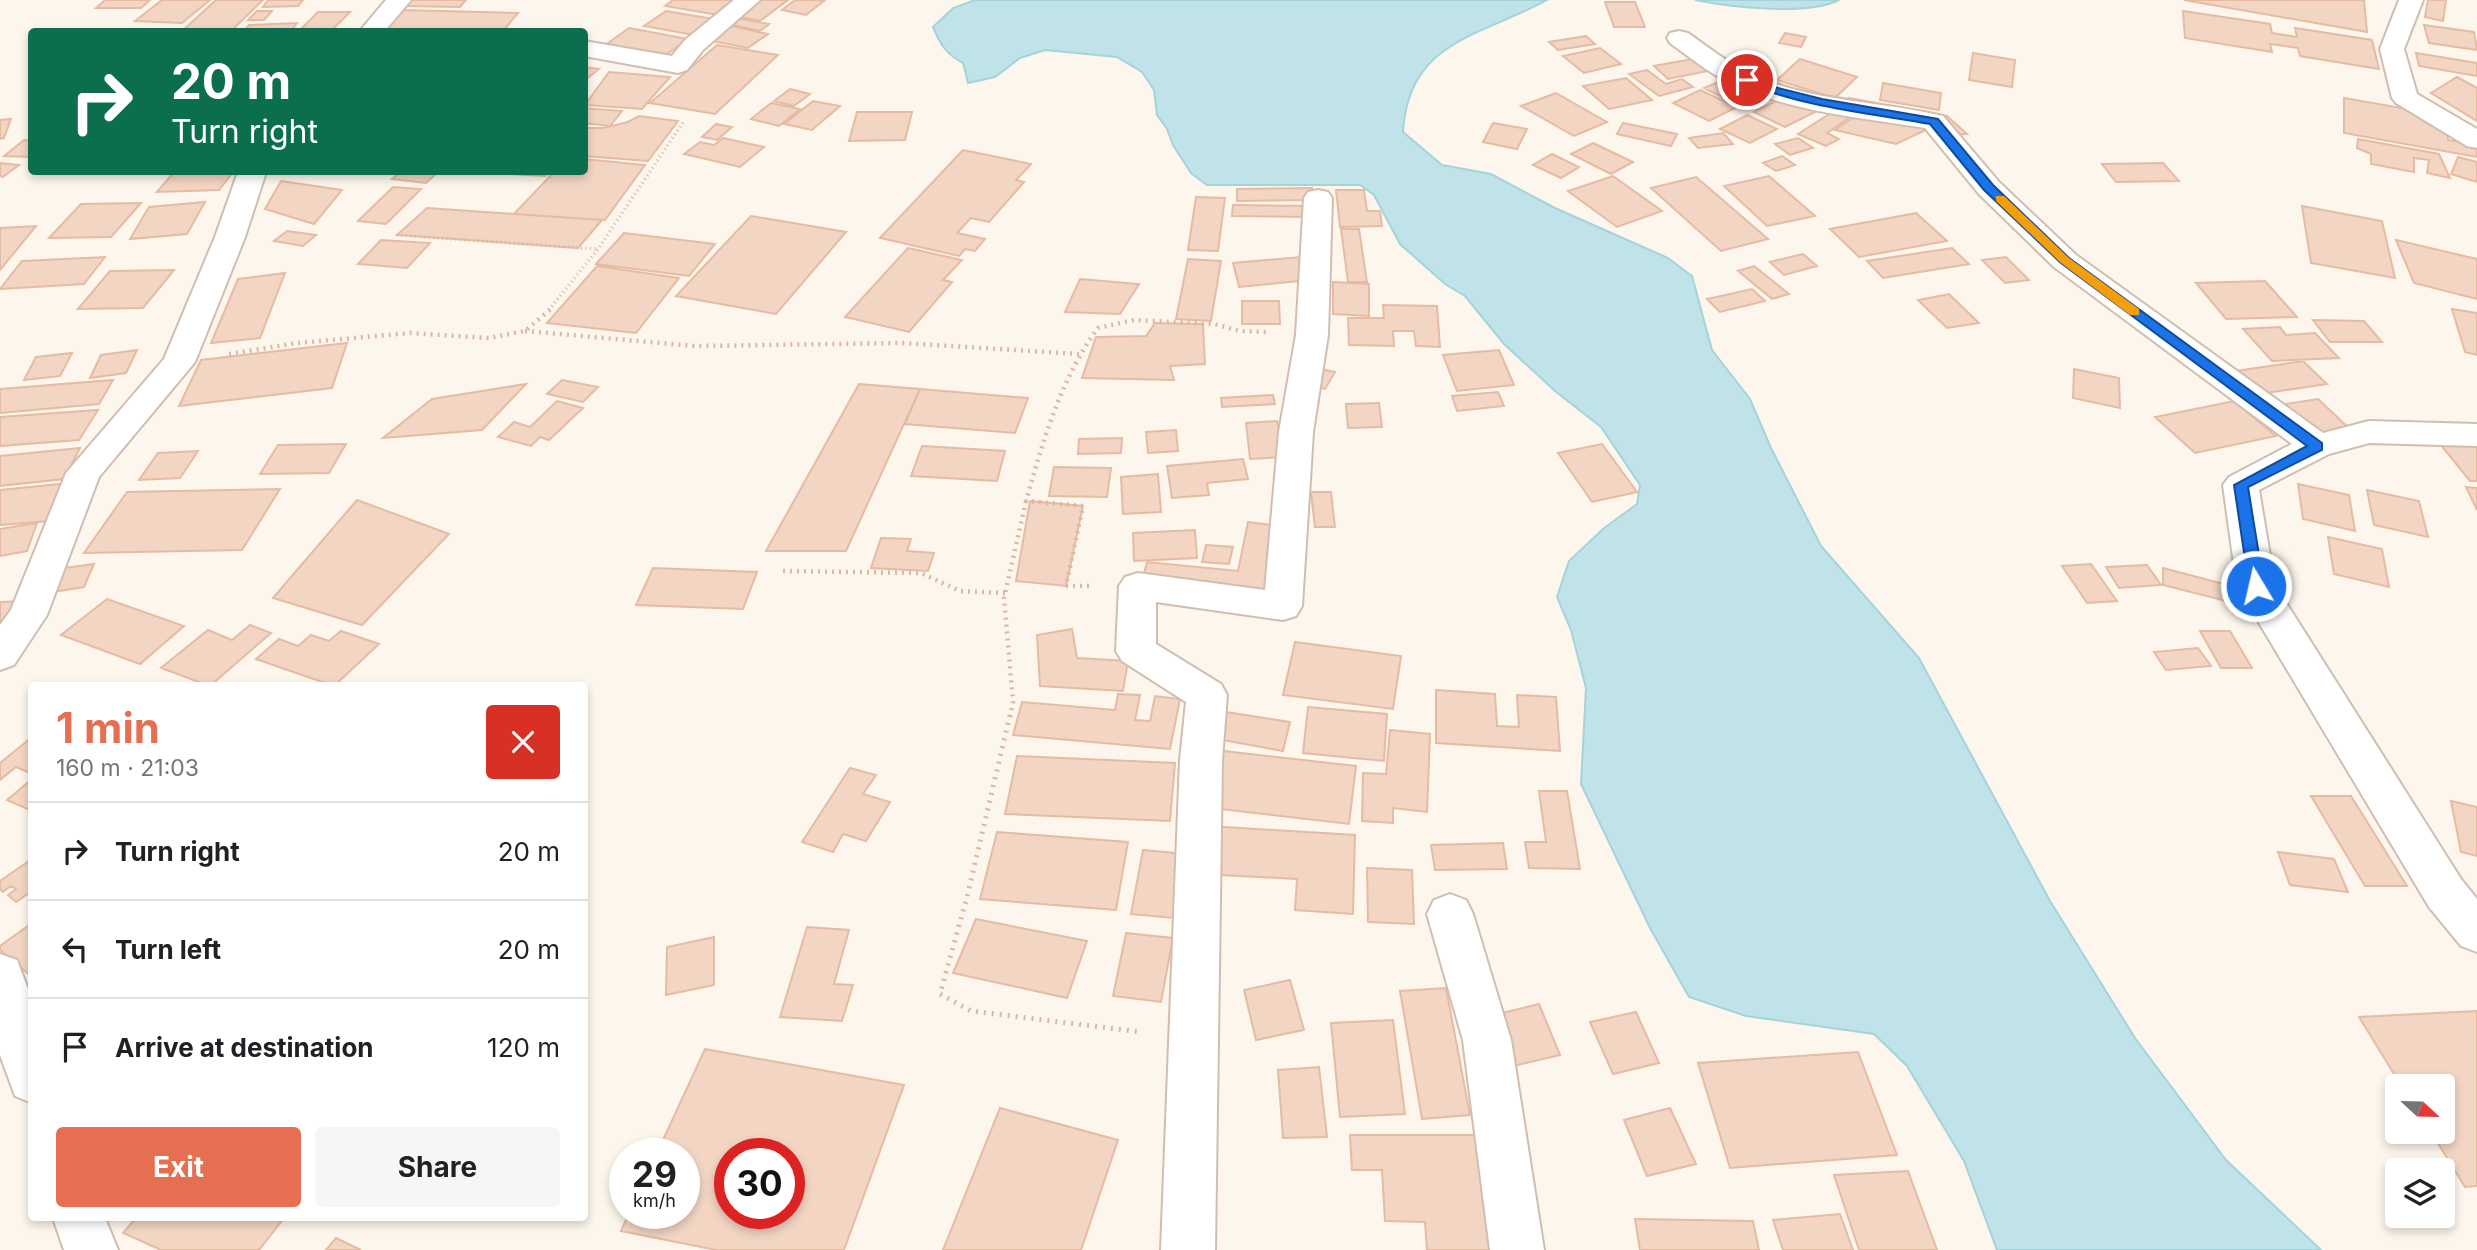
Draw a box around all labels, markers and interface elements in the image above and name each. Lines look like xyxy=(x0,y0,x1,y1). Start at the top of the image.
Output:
pin xyxy=(1717,50,1777,110)
text: 20 m xyxy=(171,52,291,111)
icon: right xyxy=(56,56,147,147)
icon: arrive xyxy=(1728,61,1766,99)
text: Turn right xyxy=(171,112,318,151)
position arrow xyxy=(2219,549,2293,623)
text: 1 min xyxy=(56,702,160,753)
button: close xyxy=(486,705,560,779)
text: 160 m · 21:03 xyxy=(56,754,199,782)
icon: right xyxy=(56,832,94,870)
text: Turn right xyxy=(115,836,240,867)
text: 20 m xyxy=(498,836,560,867)
icon: left xyxy=(56,930,94,968)
text: Turn left xyxy=(115,934,221,965)
text: 20 m xyxy=(498,934,560,965)
icon: arrive xyxy=(56,1028,94,1066)
text: Arrive at destination xyxy=(115,1032,374,1063)
text: 120 m xyxy=(487,1032,560,1063)
north arrow xyxy=(2385,1074,2455,1144)
map controls xyxy=(2385,1074,2455,1228)
button: Exit xyxy=(56,1127,301,1207)
button: Share xyxy=(315,1127,560,1207)
speed limit sign: 30 xyxy=(714,1138,805,1229)
text: 29 xyxy=(632,1153,677,1195)
button: layers xyxy=(2385,1158,2455,1228)
text: km/h xyxy=(633,1190,676,1211)

